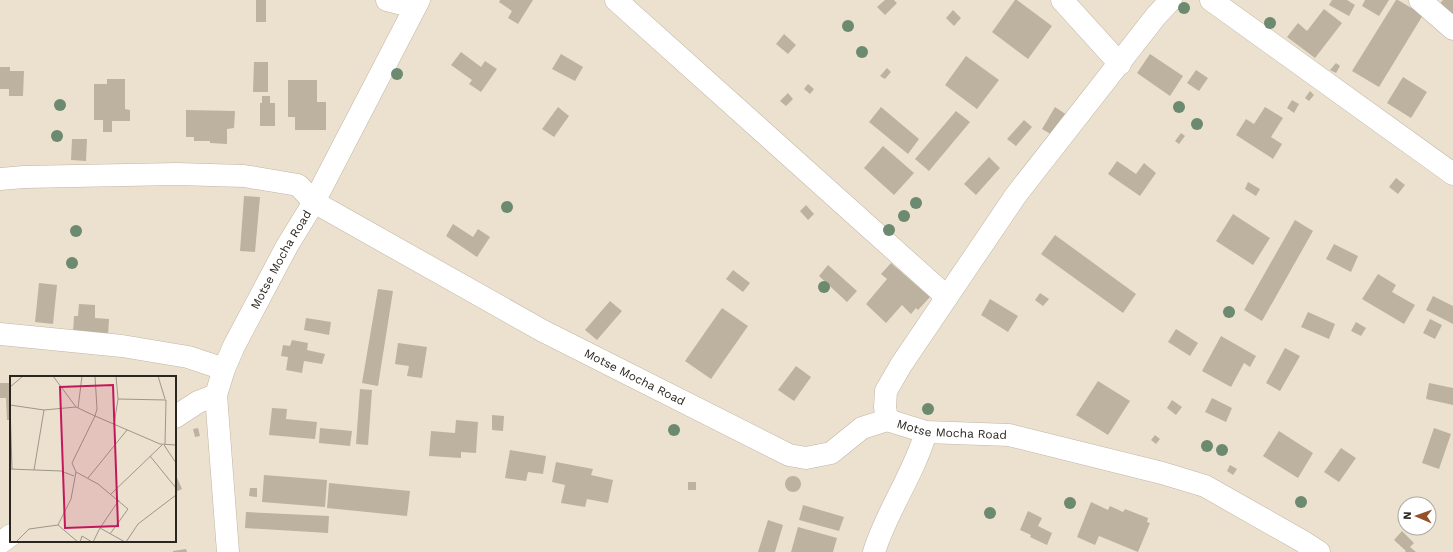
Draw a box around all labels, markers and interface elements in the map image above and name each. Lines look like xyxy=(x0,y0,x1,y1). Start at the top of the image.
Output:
street label: Motse Mocha Road xyxy=(248,208,314,312)
street label: Motse Mocha Road xyxy=(582,346,687,408)
inset map xyxy=(10,376,176,542)
street label: Motse Mocha Road xyxy=(895,416,1007,442)
north arrow xyxy=(1397,496,1437,536)
text: N xyxy=(1401,511,1414,520)

